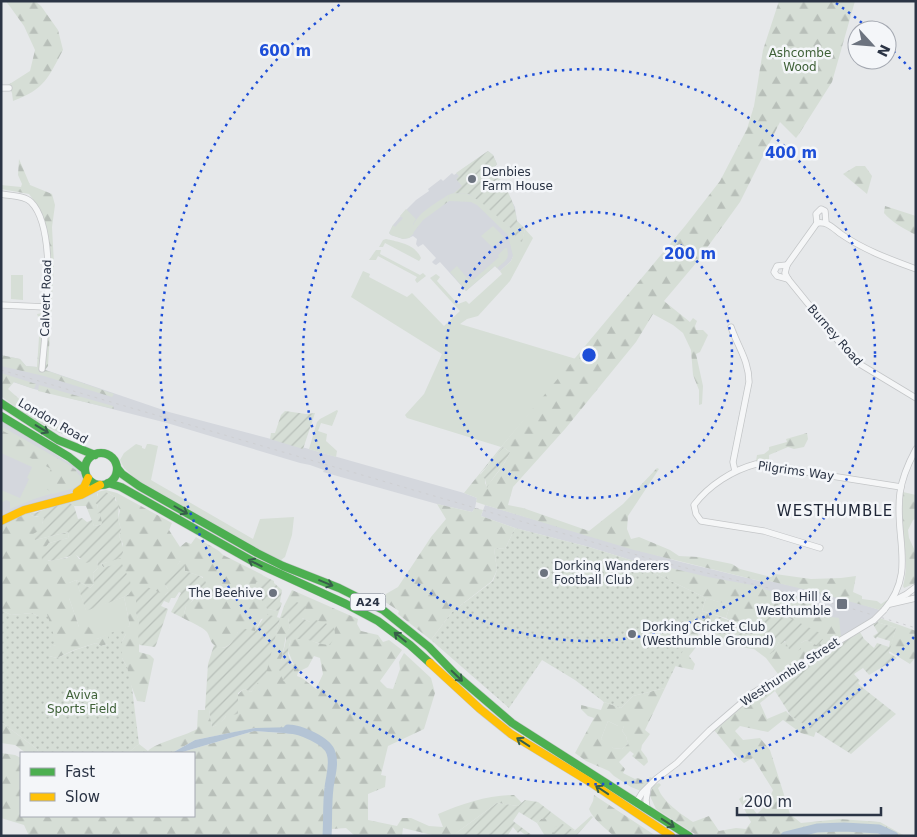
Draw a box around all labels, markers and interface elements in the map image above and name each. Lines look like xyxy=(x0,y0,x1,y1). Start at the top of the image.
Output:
north arrow xyxy=(847,20,897,70)
text: 600 m xyxy=(259,42,311,60)
text: N xyxy=(874,42,893,59)
park label: Ashcombe Wood xyxy=(769,46,831,74)
text: 400 m xyxy=(765,144,817,162)
place label: Denbies Farm House xyxy=(482,165,553,193)
marker: Denbies Farm House xyxy=(466,173,478,185)
text: 200 m xyxy=(664,245,716,263)
street label: Calvert Road xyxy=(38,259,54,337)
street label: Burney Road xyxy=(805,302,865,368)
centre of rings xyxy=(580,346,598,364)
street label: London Road xyxy=(16,395,90,447)
one-way arrow xyxy=(35,425,49,435)
street label: Pilgrims Way xyxy=(757,459,835,483)
district label: WESTHUMBLE xyxy=(777,502,893,520)
one-way arrow xyxy=(173,506,188,515)
one-way arrow xyxy=(248,558,263,568)
place label: Dorking Wanderers Football Club xyxy=(554,559,669,587)
marker: Dorking Wanderers Football Club xyxy=(538,567,550,579)
one-way arrow xyxy=(318,579,333,588)
place label: The Beehive xyxy=(187,586,263,600)
marker: The Beehive xyxy=(267,587,279,599)
place label: Box Hill & Westhumble xyxy=(756,590,831,618)
road number: A24 xyxy=(350,594,386,610)
marker: Box Hill & Westhumble xyxy=(835,597,849,611)
place label: Dorking Cricket Club (Westhumble Ground) xyxy=(642,620,774,648)
marker: Dorking Cricket Club (Westhumble Ground) xyxy=(626,628,638,640)
one-way arrow xyxy=(394,631,407,642)
street label: Westhumble Street xyxy=(738,635,842,709)
one-way arrow xyxy=(451,670,463,682)
park label: Aviva Sports Field xyxy=(47,688,117,716)
one-way arrow xyxy=(516,737,530,747)
legend xyxy=(20,752,195,817)
text: Fast xyxy=(65,763,95,781)
scale bar xyxy=(737,784,881,816)
one-way arrow xyxy=(595,785,609,795)
text: Slow xyxy=(65,788,100,806)
text: 200 m xyxy=(744,793,792,811)
one-way arrow xyxy=(661,817,675,828)

